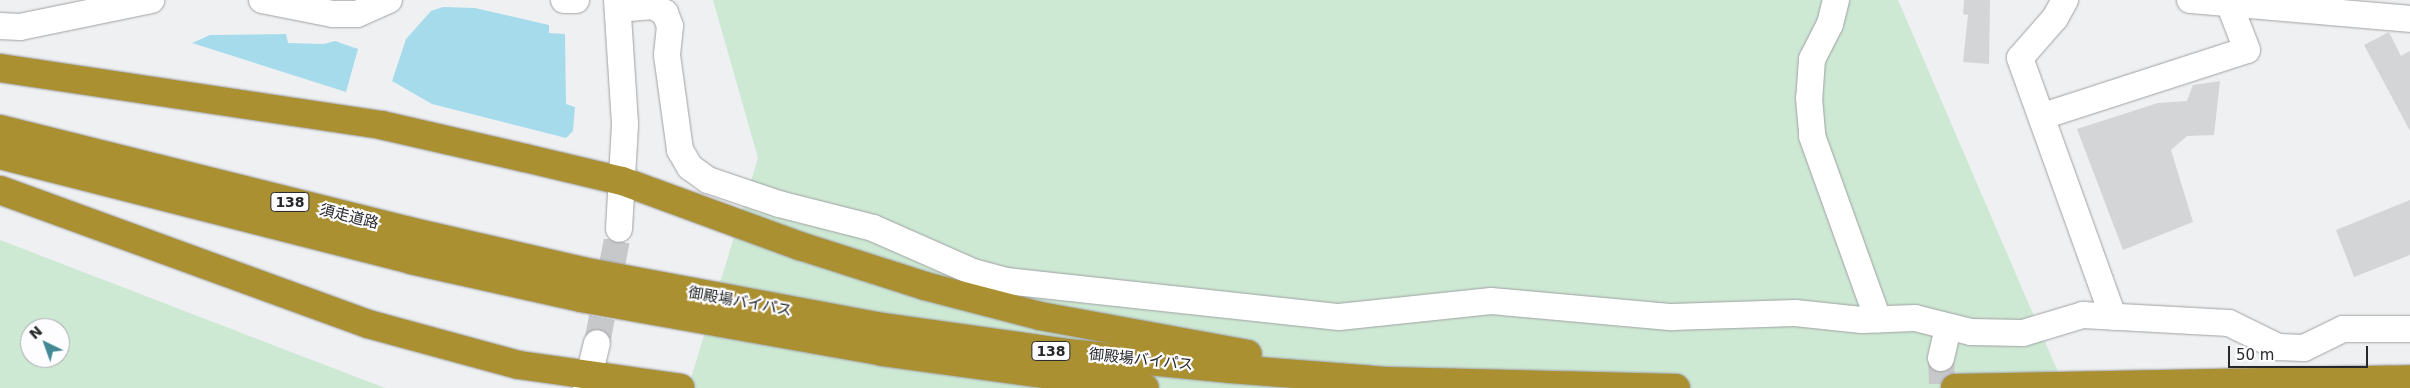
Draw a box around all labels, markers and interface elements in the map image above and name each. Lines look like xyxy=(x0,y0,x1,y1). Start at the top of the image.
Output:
road number: 138 xyxy=(270,190,310,213)
street label: 須走道路 xyxy=(318,201,380,233)
street label: 御殿場バイパス xyxy=(687,284,793,320)
north arrow xyxy=(20,318,70,368)
text: N xyxy=(26,323,45,342)
scale bar xyxy=(2230,336,2370,368)
road number: 138 xyxy=(1031,340,1071,362)
street label: 御殿場バイパス xyxy=(1088,346,1194,374)
text: 50 m xyxy=(2236,346,2274,364)

